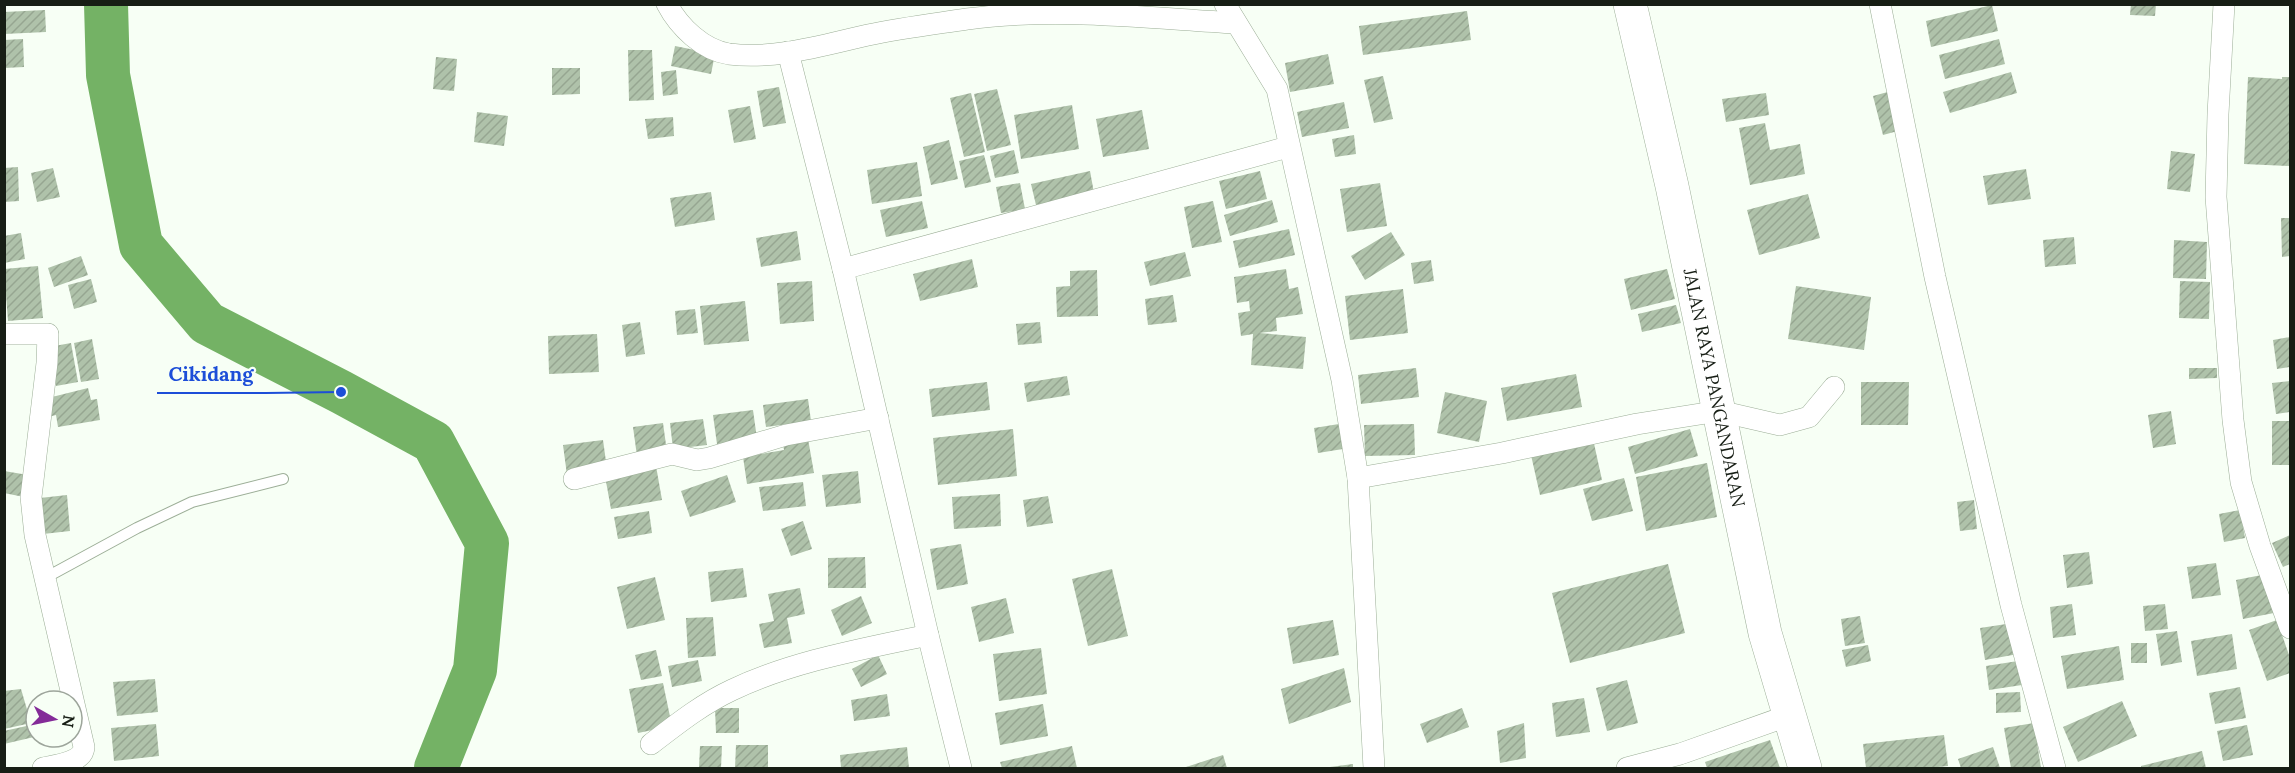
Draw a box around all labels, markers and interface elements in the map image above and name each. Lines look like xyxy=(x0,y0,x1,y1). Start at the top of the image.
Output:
street label: JALAN RAYA PANGANDARAN xyxy=(1678,265,1751,509)
callout: Cikidang xyxy=(157,355,266,393)
text: Cikidang xyxy=(168,361,254,386)
north arrow xyxy=(24,689,84,749)
text: N xyxy=(58,714,80,729)

